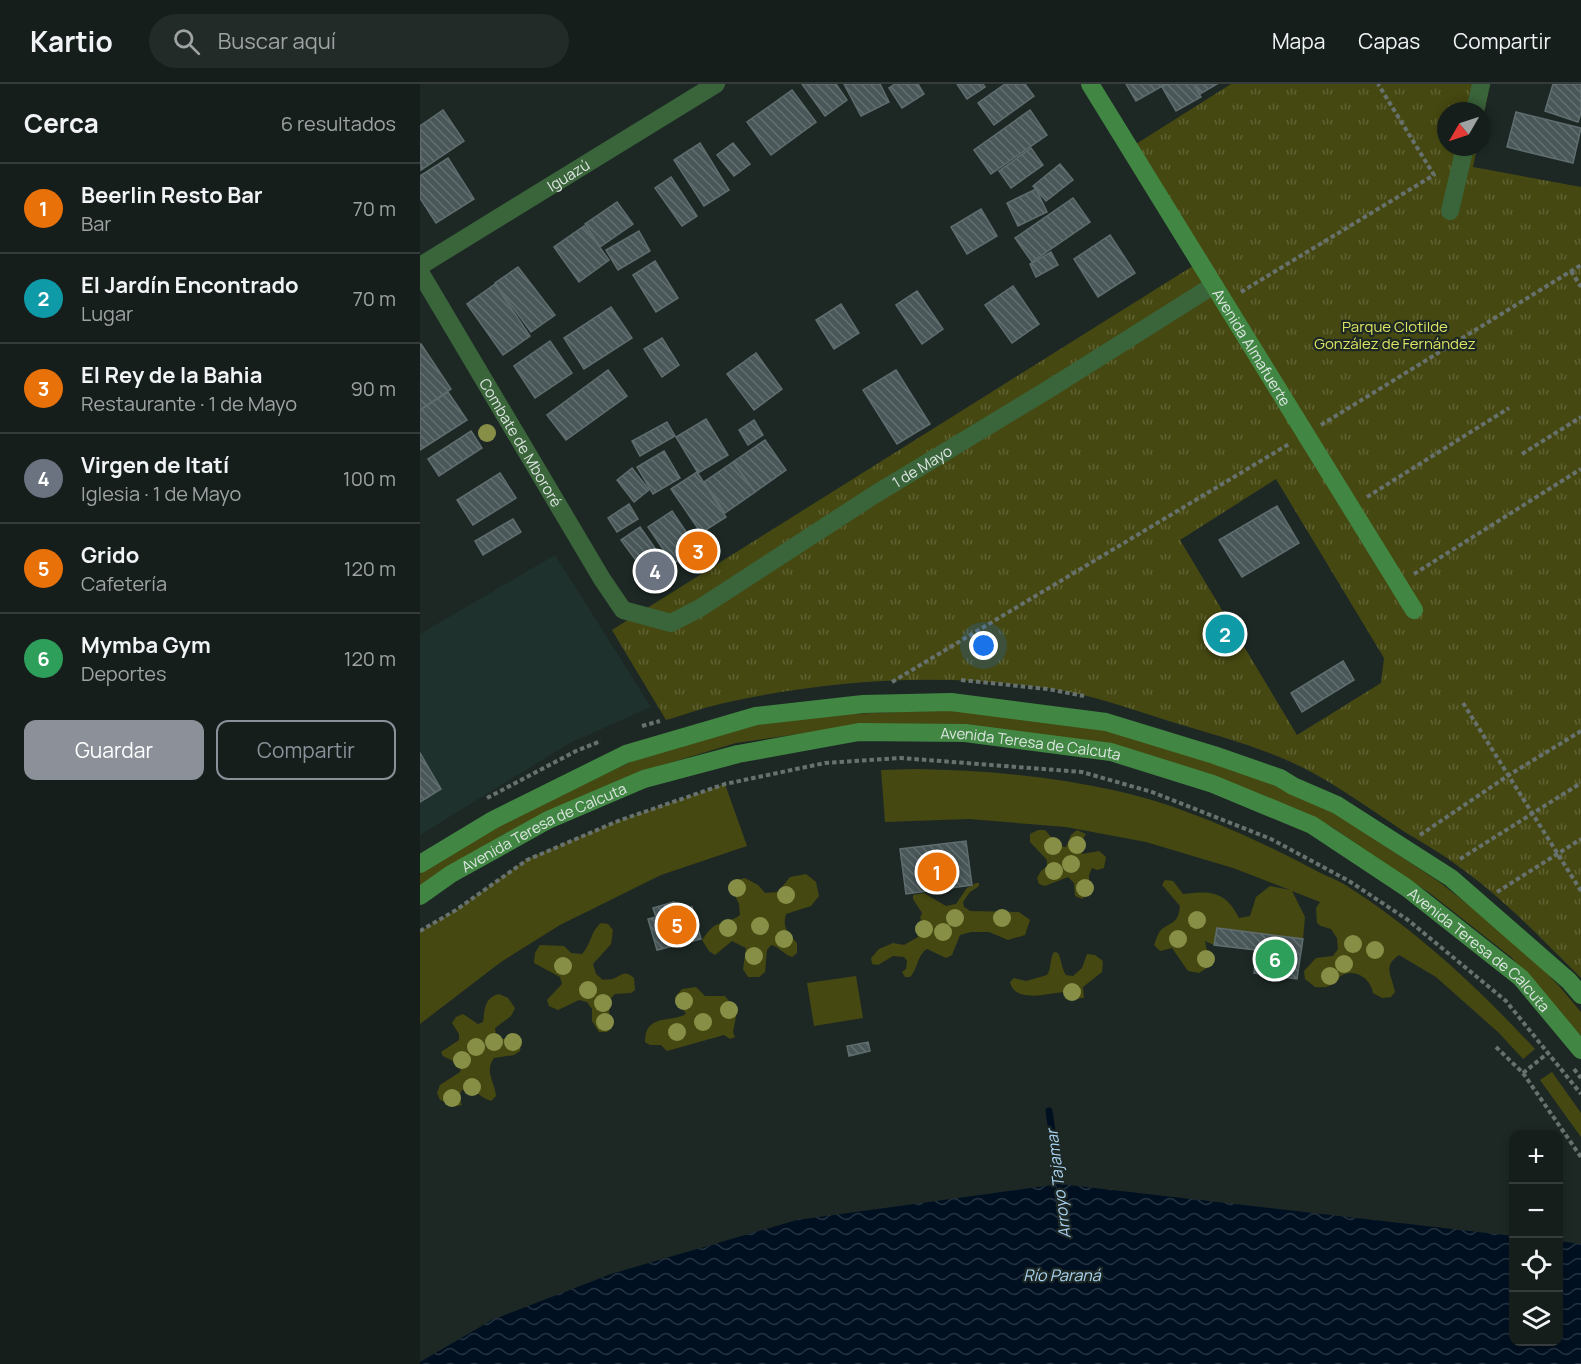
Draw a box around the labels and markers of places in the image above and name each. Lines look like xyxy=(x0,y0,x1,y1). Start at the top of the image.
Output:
pin: 3 xyxy=(678,528,718,574)
pin: 4 xyxy=(636,548,674,594)
pin: 2 xyxy=(1206,612,1244,656)
pin: 1 xyxy=(918,850,956,894)
pin: 5 xyxy=(658,902,696,948)
pin: 6 xyxy=(1256,936,1294,982)

